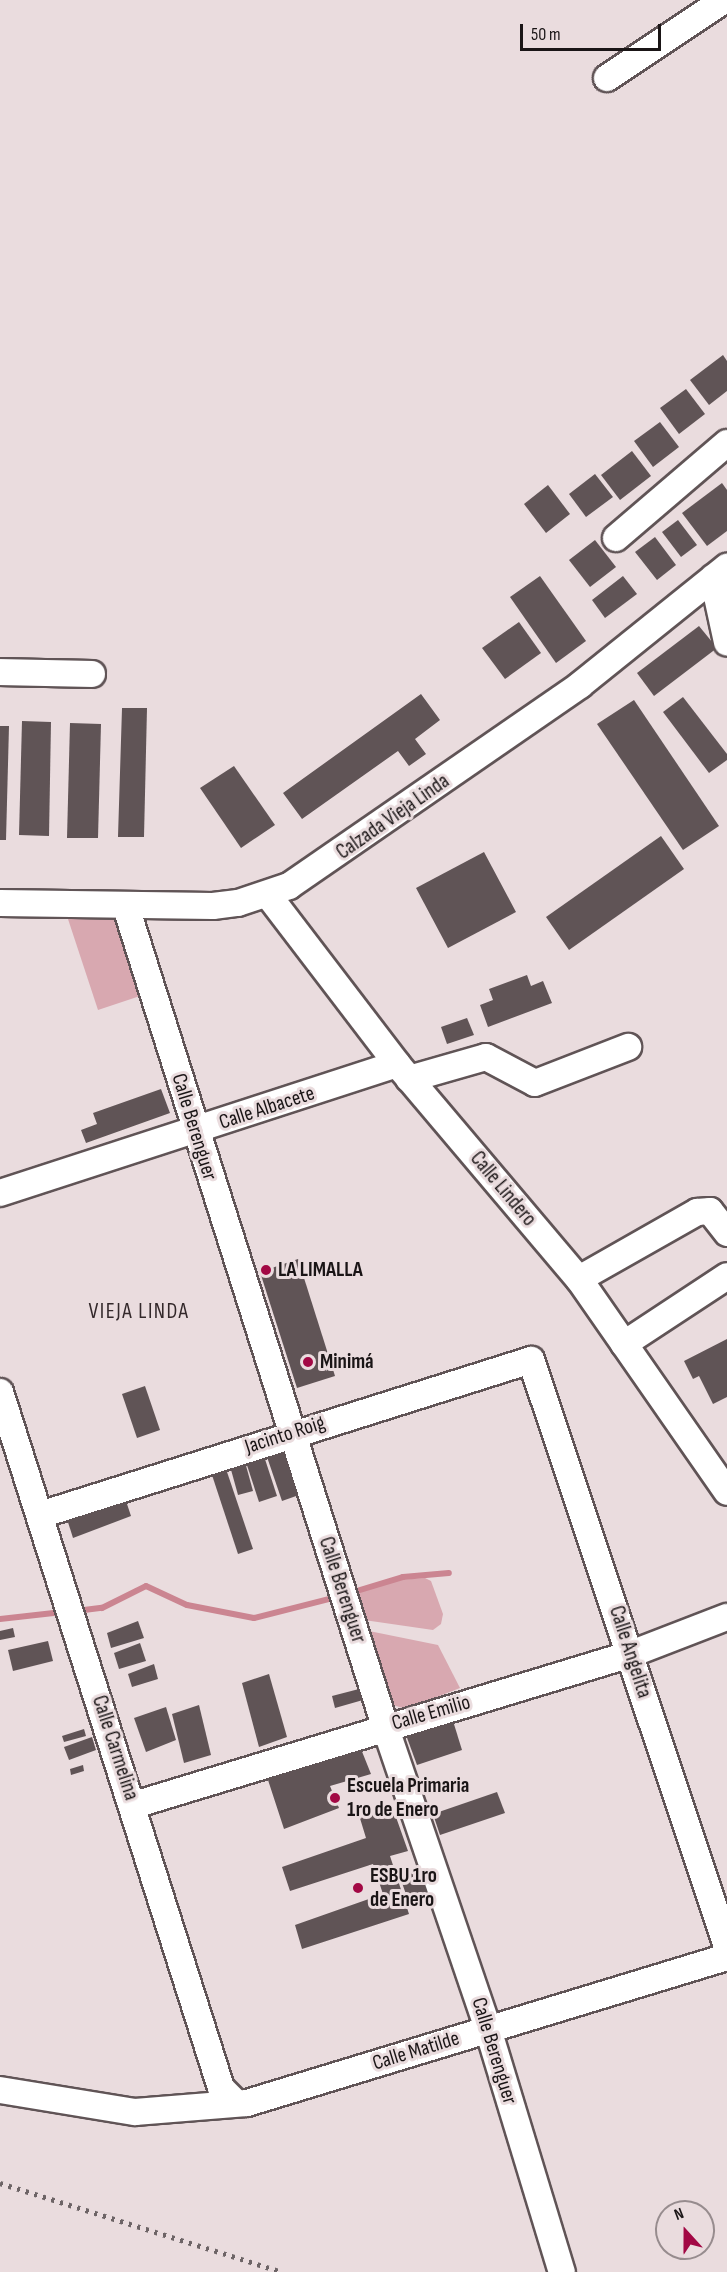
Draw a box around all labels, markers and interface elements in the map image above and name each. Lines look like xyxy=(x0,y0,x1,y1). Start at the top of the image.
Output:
scale bar xyxy=(523,12,664,50)
text: 50 m xyxy=(531,24,561,45)
street label: Calzada Vieja Linda xyxy=(332,769,454,865)
street label: Calle Berenguer xyxy=(166,1071,222,1183)
street label: Calle Albacete xyxy=(216,1081,318,1135)
street label: Calle Lindero xyxy=(464,1147,542,1231)
place label: LA LIMALLA xyxy=(278,1257,363,1283)
marker: LA LIMALLA xyxy=(259,1263,273,1277)
district label: VIEJA LINDA xyxy=(88,1299,190,1325)
place label: Minimá xyxy=(320,1349,374,1375)
marker: Minimá xyxy=(301,1355,315,1369)
street label: Jacinto Roig xyxy=(242,1410,328,1460)
street label: Calle Berenguer xyxy=(313,1534,371,1646)
street label: Calle Angelita xyxy=(603,1603,657,1701)
street label: Calle Emilio xyxy=(389,1690,473,1736)
street label: Calle Carmelina xyxy=(86,1692,144,1804)
place label: Escuela Primaria 1ro de Enero xyxy=(347,1773,469,1823)
marker: Escuela Primaria 1ro de Enero xyxy=(328,1791,342,1805)
place label: ESBU 1ro de Enero xyxy=(370,1863,437,1913)
marker: ESBU 1ro de Enero xyxy=(351,1881,365,1895)
street label: Calle Berenguer xyxy=(466,1995,522,2107)
street label: Calle Matilde xyxy=(370,2026,462,2076)
north arrow xyxy=(655,2200,715,2260)
text: N xyxy=(672,2204,686,2225)

